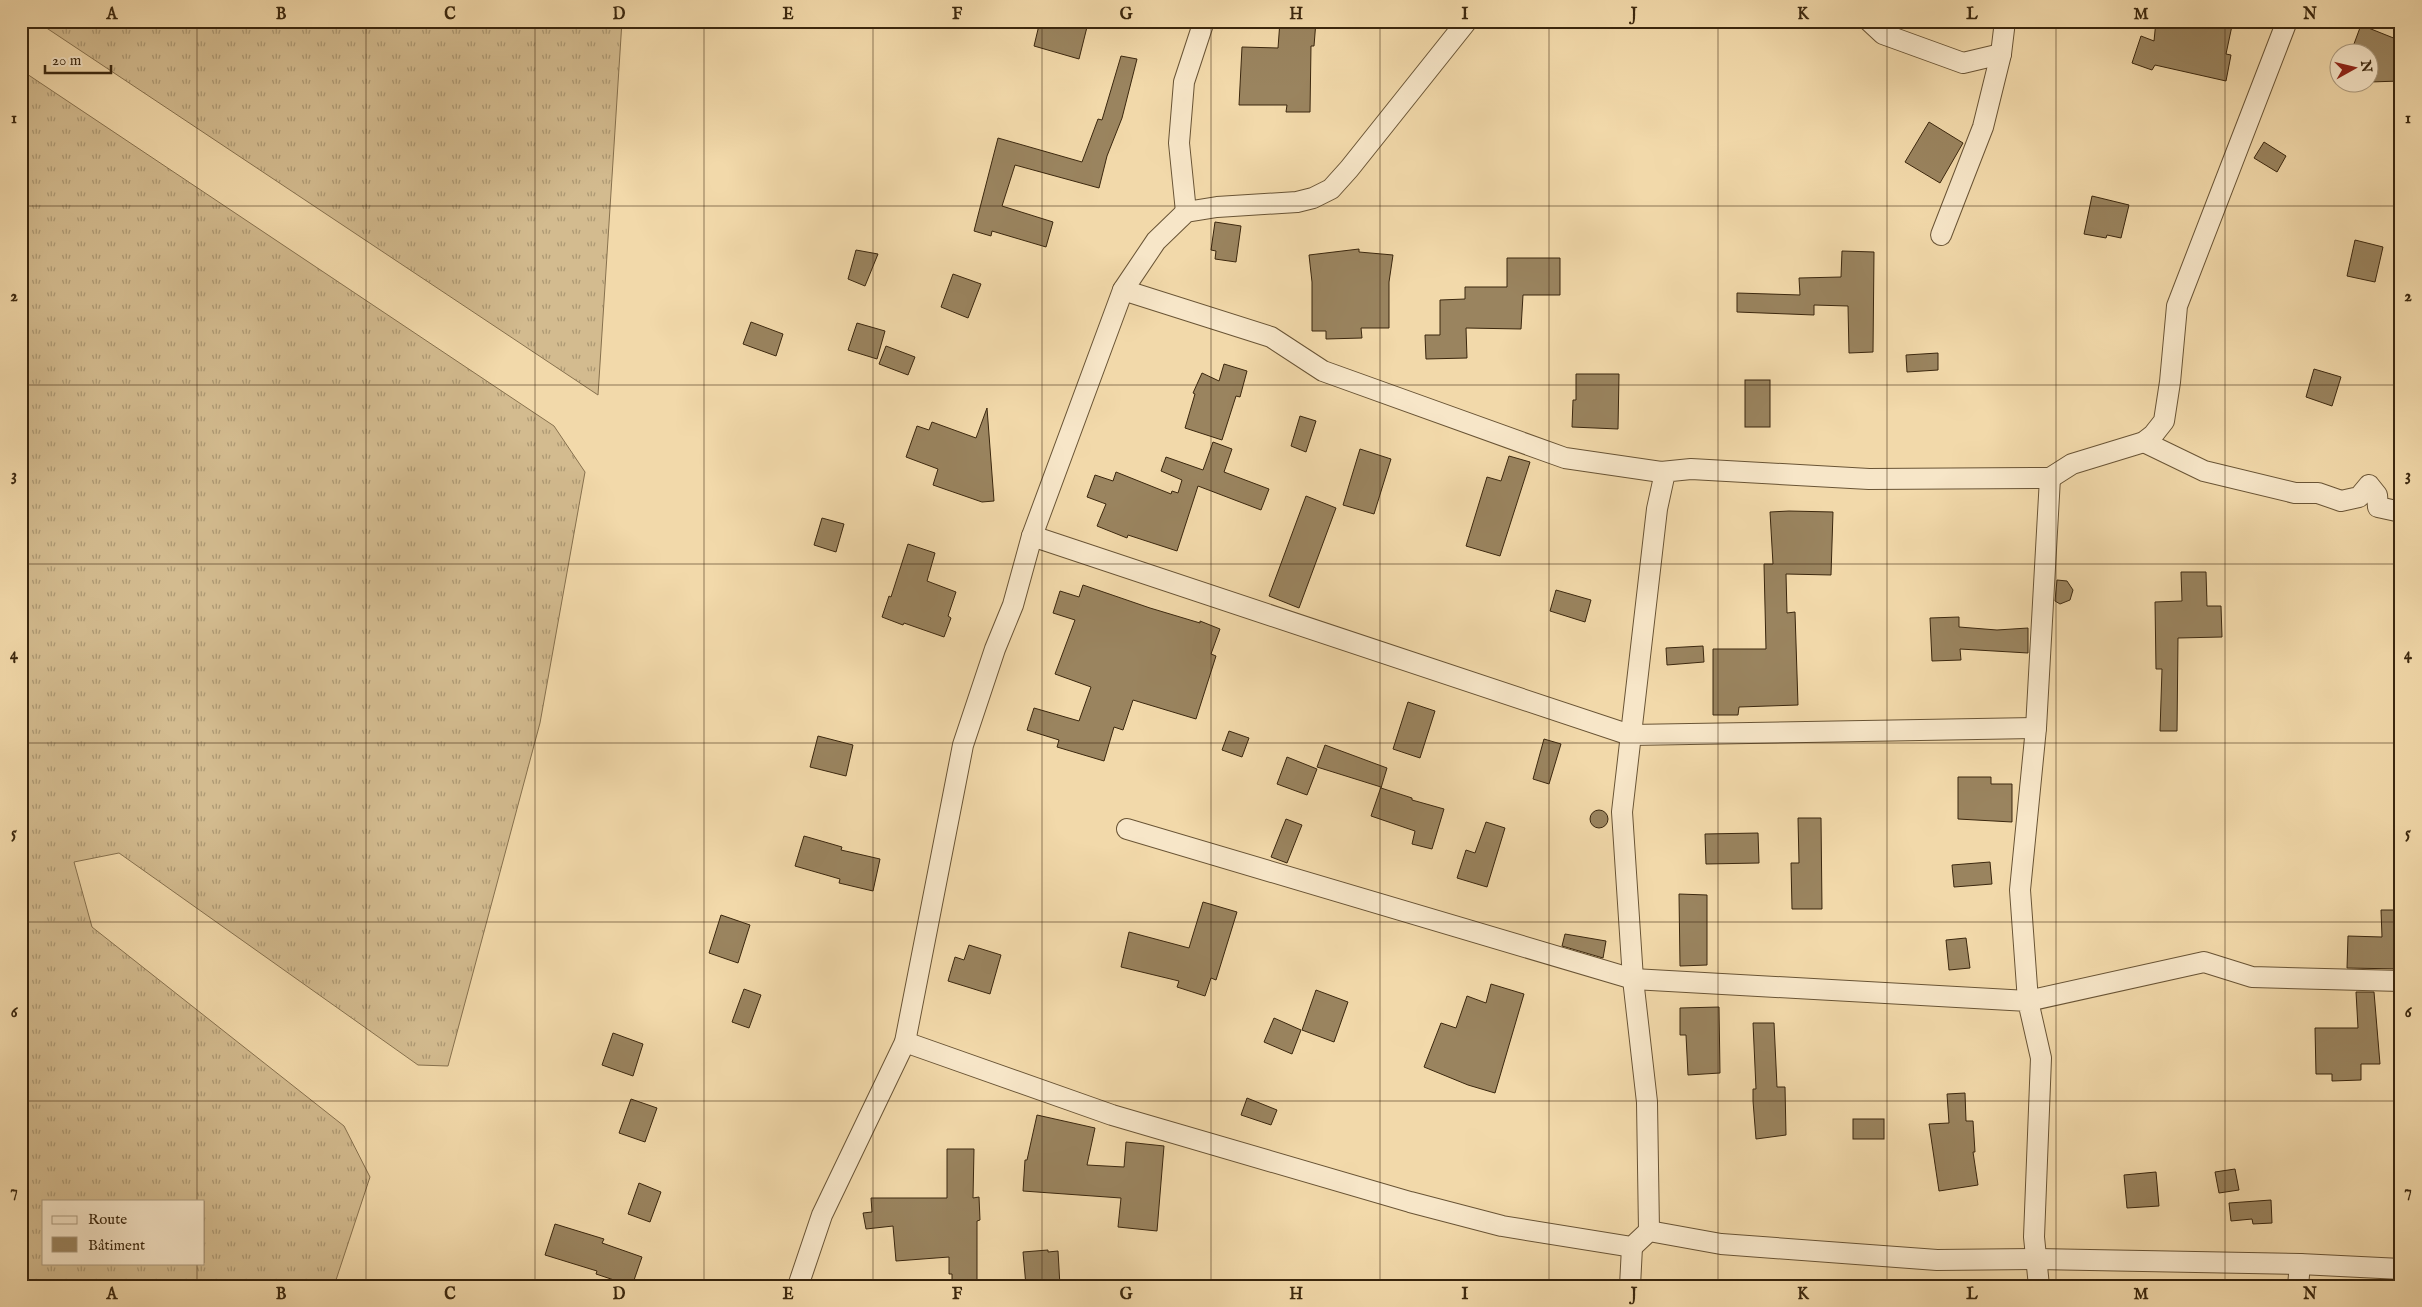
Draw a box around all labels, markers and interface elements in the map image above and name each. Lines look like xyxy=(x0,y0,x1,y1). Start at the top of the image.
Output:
text: A xyxy=(106,5,119,25)
text: B xyxy=(276,5,287,25)
text: C xyxy=(444,5,456,25)
text: D xyxy=(613,5,626,25)
text: E xyxy=(782,5,794,25)
text: F xyxy=(952,5,963,25)
text: G xyxy=(1120,5,1133,25)
text: H xyxy=(1289,5,1303,25)
text: I xyxy=(1462,5,1469,25)
text: J xyxy=(1629,5,1638,25)
text: K xyxy=(1797,5,1810,25)
text: L xyxy=(1966,5,1978,25)
text: M xyxy=(2133,5,2149,25)
text: N xyxy=(2302,5,2317,25)
scale bar xyxy=(45,42,111,74)
north arrow xyxy=(2330,42,2380,92)
text: 20 m xyxy=(52,51,82,70)
text: N xyxy=(2356,58,2376,74)
text: 1 xyxy=(11,109,17,129)
text: 1 xyxy=(2405,109,2411,129)
text: 2 xyxy=(10,287,18,307)
text: 2 xyxy=(2404,287,2412,307)
text: 3 xyxy=(11,466,17,486)
text: 3 xyxy=(2405,466,2411,486)
text: 4 xyxy=(10,645,19,665)
text: 4 xyxy=(2404,645,2413,665)
text: 5 xyxy=(11,824,17,844)
text: 5 xyxy=(2405,824,2411,844)
text: 6 xyxy=(11,1003,19,1023)
text: 6 xyxy=(2405,1003,2413,1023)
text: 7 xyxy=(10,1182,18,1202)
text: 7 xyxy=(2404,1182,2412,1202)
legend xyxy=(42,1200,205,1264)
text: Route xyxy=(88,1210,127,1229)
text: Bâtiment xyxy=(88,1236,145,1255)
text: A xyxy=(106,1285,119,1305)
text: B xyxy=(276,1285,287,1305)
text: C xyxy=(444,1285,456,1305)
text: D xyxy=(613,1285,626,1305)
text: E xyxy=(782,1285,794,1305)
text: F xyxy=(952,1285,963,1305)
text: G xyxy=(1120,1285,1133,1305)
text: H xyxy=(1289,1285,1303,1305)
text: I xyxy=(1462,1285,1469,1305)
text: J xyxy=(1629,1285,1638,1305)
text: K xyxy=(1797,1285,1810,1305)
text: L xyxy=(1966,1285,1978,1305)
text: M xyxy=(2133,1285,2149,1305)
text: N xyxy=(2302,1285,2317,1305)

